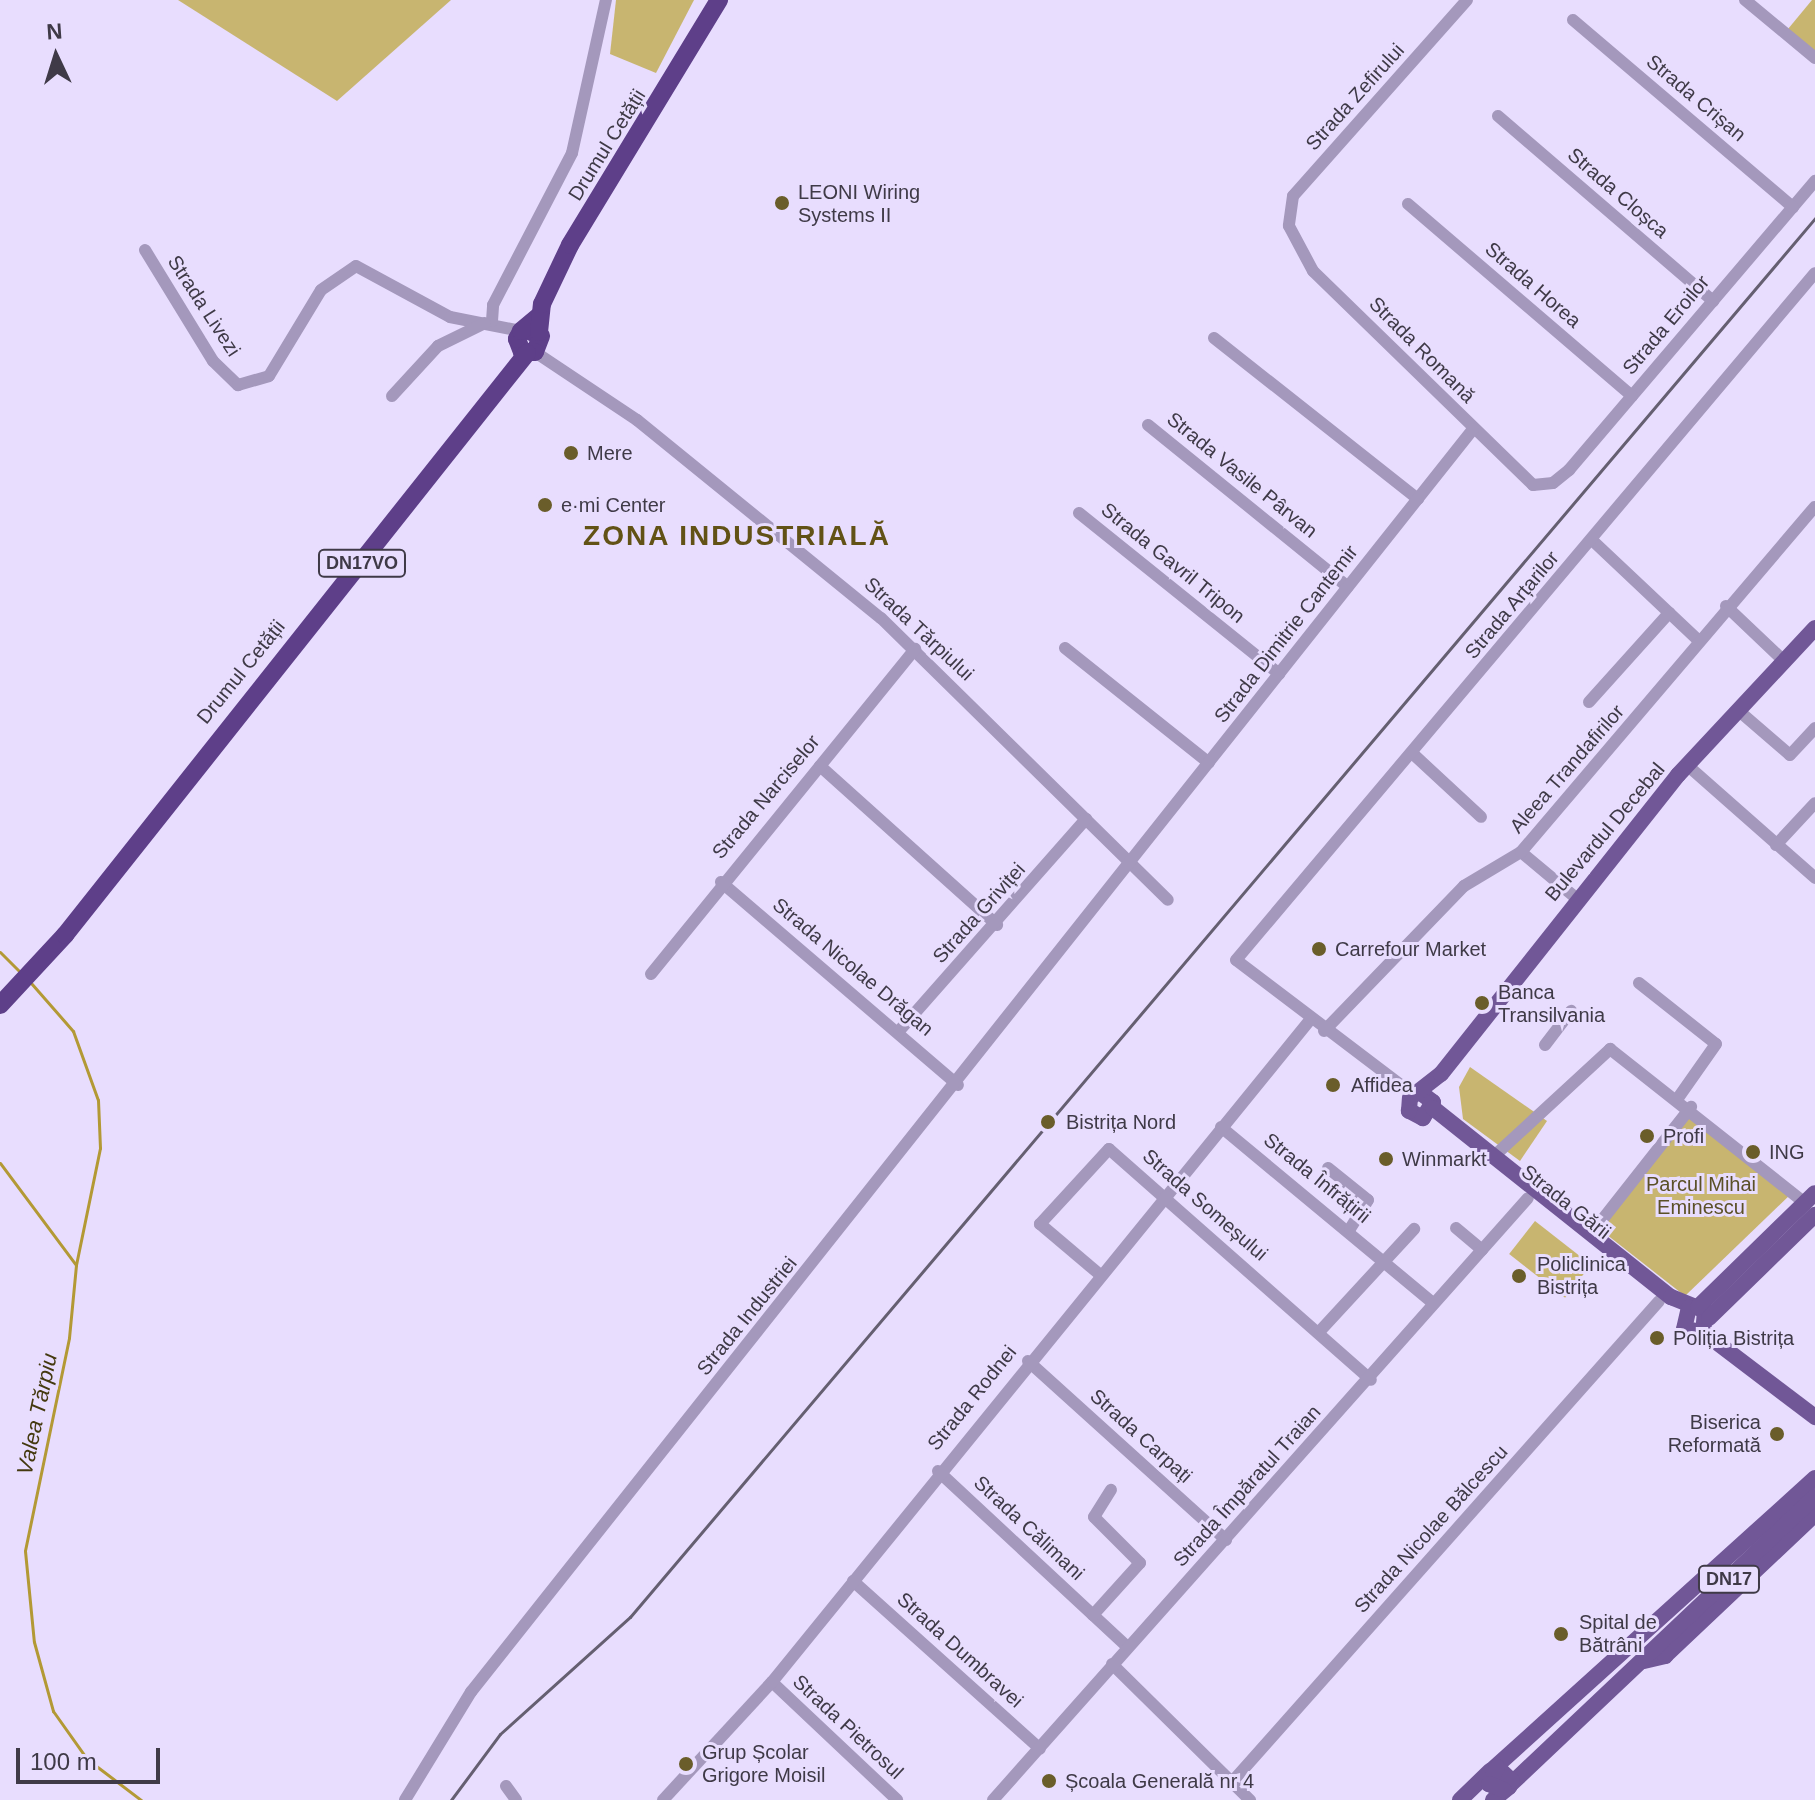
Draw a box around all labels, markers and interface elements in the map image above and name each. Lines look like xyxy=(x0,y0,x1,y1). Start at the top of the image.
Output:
north arrow xyxy=(16,16,96,96)
text: N xyxy=(45,19,63,45)
street label: Strada Zefirului xyxy=(1301,39,1409,155)
street label: Strada Crișan xyxy=(1641,50,1751,146)
street label: Drumul Cetății xyxy=(563,85,651,205)
street label: Strada Cloșca xyxy=(1563,143,1673,243)
place label: LEONI Wiring Systems II xyxy=(798,180,920,227)
marker: LEONI Wiring Systems II xyxy=(773,194,791,212)
street label: Strada Horea xyxy=(1480,237,1586,333)
street label: Strada Livezi xyxy=(162,251,246,361)
street label: Strada Eroilor xyxy=(1618,270,1714,380)
street label: Strada Romană xyxy=(1364,292,1480,408)
street label: Strada Vasile Pârvan xyxy=(1162,407,1322,543)
place label: Mere xyxy=(587,441,633,465)
marker: Mere xyxy=(562,444,580,462)
place label: e·mi Center xyxy=(561,493,665,517)
marker: e·mi Center xyxy=(536,496,554,514)
street label: Strada Gavril Tripon xyxy=(1096,498,1250,628)
district label: ZONA INDUSTRIALĂ xyxy=(583,519,891,553)
street label: Strada Dimitrie Cantemir xyxy=(1209,540,1363,728)
street label: Strada Arțarilor xyxy=(1460,546,1564,664)
road number: DN17VO xyxy=(316,549,408,577)
street label: Strada Tărpiului xyxy=(859,572,979,686)
street label: Drumul Cetății xyxy=(192,615,290,729)
street label: Aleea Trandafirilor xyxy=(1505,700,1629,838)
street label: Strada Narciselor xyxy=(707,730,825,864)
street label: Bulevardul Decebal xyxy=(1540,758,1670,906)
street label: Strada Griviței xyxy=(928,858,1030,968)
street label: Strada Nicolae Drăgan xyxy=(768,893,938,1041)
place label: Carrefour Market xyxy=(1335,937,1486,961)
marker: Carrefour Market xyxy=(1310,940,1328,958)
place label: Banca Transilvania xyxy=(1498,980,1605,1027)
marker: Banca Transilvania xyxy=(1473,994,1491,1012)
place label: Affidea xyxy=(1351,1073,1413,1097)
marker: Affidea xyxy=(1322,1074,1344,1096)
place label: Bistrița Nord xyxy=(1066,1110,1176,1134)
marker: Bistrița Nord xyxy=(1037,1111,1059,1133)
place label: Profi xyxy=(1663,1124,1704,1148)
marker: Profi xyxy=(1638,1127,1656,1145)
street label: Strada Înfrățirii xyxy=(1259,1128,1375,1228)
place label: ING xyxy=(1769,1140,1805,1164)
marker: ING xyxy=(1744,1143,1762,1161)
street label: Strada Someșului xyxy=(1138,1144,1272,1266)
place label: Winmarkt xyxy=(1402,1147,1486,1171)
marker: Winmarkt xyxy=(1377,1150,1395,1168)
street label: Strada Gării xyxy=(1517,1160,1615,1244)
park label: Parcul Mihai Eminescu xyxy=(1646,1173,1756,1220)
street label: Strada Industriei xyxy=(692,1252,802,1380)
place label: Policlinica Bistrița xyxy=(1537,1252,1626,1299)
marker: Policlinica Bistrița xyxy=(1508,1265,1530,1287)
place label: Poliția Bistrița xyxy=(1673,1326,1794,1350)
marker: Poliția Bistrița xyxy=(1648,1329,1666,1347)
street label: Strada Rodnei xyxy=(922,1341,1022,1455)
water label: Valea Tărpiu xyxy=(11,1351,63,1477)
street label: Strada Carpați xyxy=(1085,1384,1197,1488)
street label: Strada Împăratul Traian xyxy=(1168,1400,1326,1572)
place label: Biserica Reformată xyxy=(1668,1410,1761,1457)
marker: Biserica Reformată xyxy=(1768,1425,1786,1443)
street label: Strada Nicolae Bălcescu xyxy=(1349,1440,1513,1618)
street label: Strada Călimani xyxy=(969,1471,1089,1585)
road number: DN17 xyxy=(1697,1565,1761,1593)
street label: Strada Dumbravei xyxy=(892,1587,1028,1713)
place label: Spital de Bătrâni xyxy=(1579,1610,1657,1657)
marker: Spital de Bătrâni xyxy=(1550,1623,1572,1645)
street label: Strada Pietrosul xyxy=(788,1670,908,1784)
scale bar xyxy=(20,1732,164,1782)
place label: Grup Școlar Grigore Moisil xyxy=(702,1740,825,1787)
text: 100 m xyxy=(30,1748,97,1775)
marker: Grup Școlar Grigore Moisil xyxy=(677,1755,695,1773)
place label: Școala Generală nr 4 xyxy=(1065,1769,1254,1793)
marker: Școala Generală nr 4 xyxy=(1040,1772,1058,1790)

